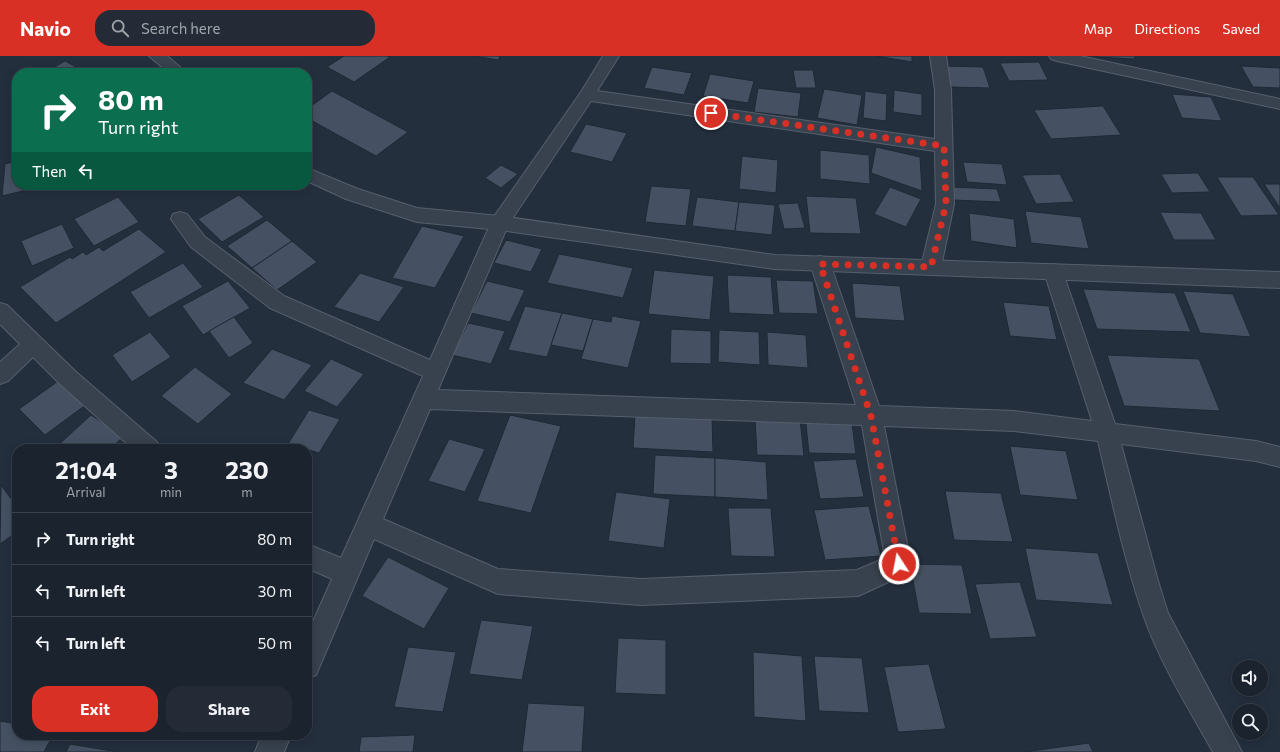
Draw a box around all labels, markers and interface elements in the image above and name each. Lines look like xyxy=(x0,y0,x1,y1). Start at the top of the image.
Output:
search box xyxy=(95,10,375,46)
text: Navio xyxy=(20,17,71,40)
icon: search xyxy=(109,17,131,39)
text: Search here xyxy=(141,19,220,37)
text: Map xyxy=(1084,20,1113,37)
text: Directions xyxy=(1135,20,1200,37)
text: Saved xyxy=(1222,20,1260,37)
text: 80 m xyxy=(98,82,164,116)
icon: right xyxy=(32,84,84,136)
pin xyxy=(694,96,728,130)
icon: arrive xyxy=(700,102,722,124)
text: Turn right xyxy=(98,116,178,138)
icon: left xyxy=(75,160,97,182)
text: Then xyxy=(32,162,67,180)
text: 21:04 xyxy=(55,455,117,484)
text: 3 xyxy=(164,455,178,484)
text: 230 xyxy=(225,455,269,484)
text: Arrival xyxy=(66,484,106,500)
text: min xyxy=(160,484,182,500)
text: m xyxy=(241,484,253,500)
icon: right xyxy=(32,528,54,550)
text: Turn right xyxy=(66,530,135,548)
text: 80 m xyxy=(257,530,292,548)
position arrow xyxy=(878,543,920,585)
icon: left xyxy=(32,580,54,602)
text: Turn left xyxy=(66,582,125,600)
text: 30 m xyxy=(258,582,292,600)
icon: left xyxy=(32,632,54,654)
text: Turn left xyxy=(66,634,125,652)
text: 50 m xyxy=(258,634,292,652)
map controls xyxy=(1232,660,1268,740)
button: sound xyxy=(1232,660,1268,696)
button: Exit xyxy=(32,686,158,732)
button: Share xyxy=(166,686,292,732)
button: search xyxy=(1232,704,1268,740)

